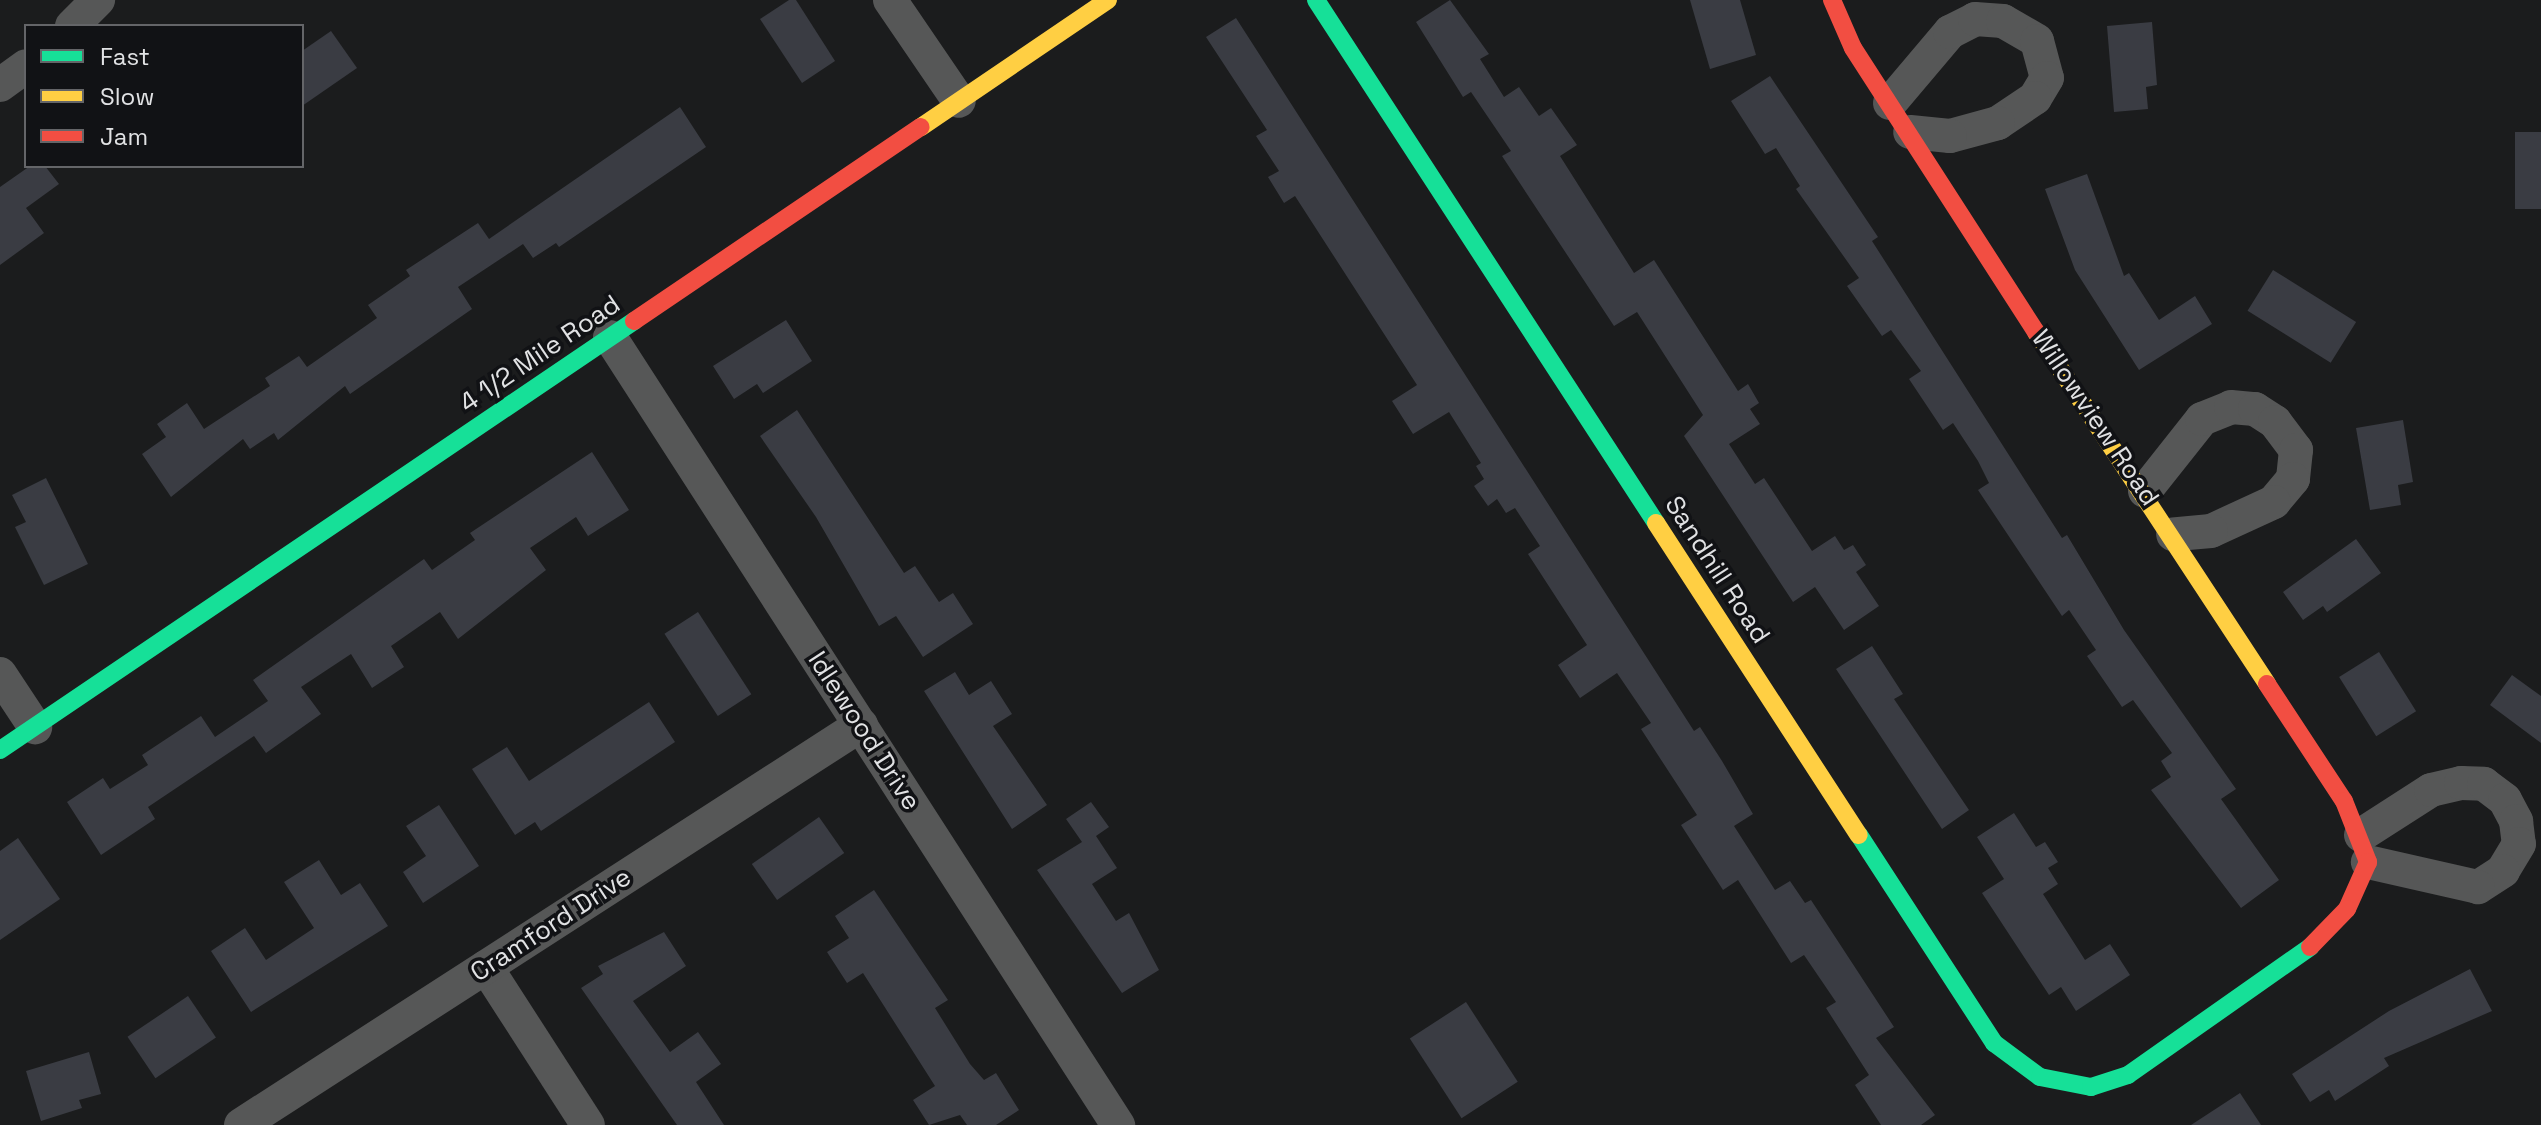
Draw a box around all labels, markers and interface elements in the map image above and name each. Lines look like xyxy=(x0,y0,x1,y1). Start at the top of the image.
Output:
legend xyxy=(24,24,304,168)
text: Fast xyxy=(100,41,150,72)
text: Slow xyxy=(100,81,154,112)
text: Jam xyxy=(100,121,148,152)
street label: 4 1/2 Mile Road xyxy=(454,289,626,419)
street label: Willowview Road xyxy=(2025,324,2165,512)
street label: Sandhill Road xyxy=(1658,491,1776,649)
street label: Idlewood Drive xyxy=(801,646,927,816)
street label: Cramford Drive xyxy=(465,862,637,988)

